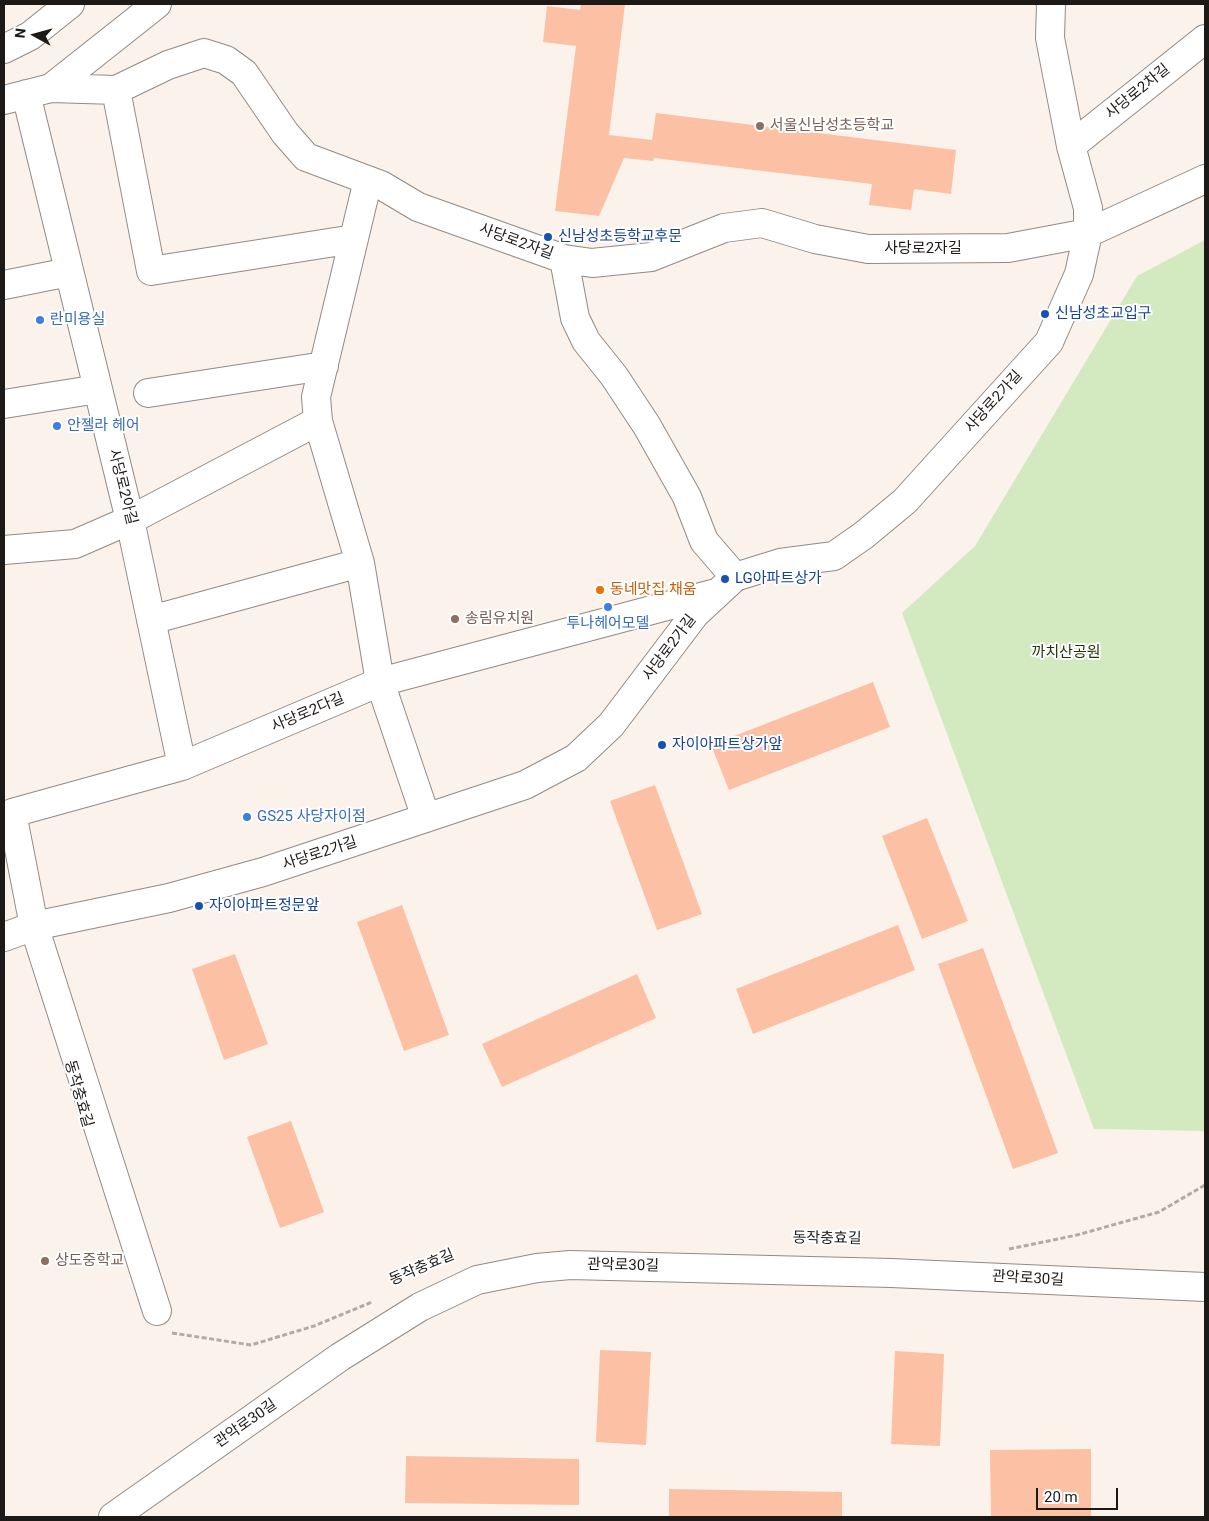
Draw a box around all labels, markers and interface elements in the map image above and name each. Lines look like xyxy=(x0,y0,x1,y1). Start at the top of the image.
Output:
north arrow xyxy=(10,10,60,60)
text: N xyxy=(12,27,29,39)
street label: 사당로2차길 xyxy=(1102,61,1174,123)
place label: 서울신남성초등학교 xyxy=(770,117,894,135)
marker: 서울신남성초등학교 xyxy=(754,120,766,132)
street label: 사당로2자길 xyxy=(477,220,555,264)
place label: 신남성초등학교후문 xyxy=(558,228,682,246)
marker: 신남성초등학교후문 xyxy=(542,231,554,243)
street label: 사당로2자길 xyxy=(884,240,962,258)
place label: 신남성초교입구 xyxy=(1055,305,1152,323)
marker: 신남성초교입구 xyxy=(1039,308,1051,320)
place label: 란미용실 xyxy=(50,311,105,329)
marker: 란미용실 xyxy=(34,314,46,326)
street label: 사당로2가길 xyxy=(961,367,1027,437)
place label: 안젤라 헤어 xyxy=(67,417,140,435)
marker: 안젤라 헤어 xyxy=(51,420,63,432)
street label: 사당로2아길 xyxy=(104,447,140,527)
place label: LG아파트상가 xyxy=(735,570,822,588)
marker: LG아파트상가 xyxy=(719,573,731,585)
place label: 동네맛집 채움 xyxy=(610,581,697,599)
marker: 동네맛집 채움 xyxy=(594,584,606,596)
marker: 투나헤어모델 xyxy=(602,601,614,613)
place label: 송림유치원 xyxy=(465,610,534,628)
street label: 사당로2가길 xyxy=(640,612,700,684)
marker: 송림유치원 xyxy=(449,613,461,625)
place label: 투나헤어모델 xyxy=(567,615,649,633)
park label: 까치산공원 xyxy=(1032,644,1100,662)
street label: 사당로2다길 xyxy=(269,690,347,736)
place label: 자이아파트상가앞 xyxy=(672,736,782,754)
marker: 자이아파트상가앞 xyxy=(656,739,668,751)
place label: GS25 사당자이점 xyxy=(257,808,366,826)
marker: GS25 사당자이점 xyxy=(241,811,253,823)
street label: 사당로2가길 xyxy=(280,833,360,875)
place label: 자이아파트정문앞 xyxy=(209,897,319,915)
marker: 자이아파트정문앞 xyxy=(193,900,205,912)
street label: 동작충효길 xyxy=(60,1058,96,1130)
street label: 동작충효길 xyxy=(792,1229,862,1249)
street label: 동작충효길 xyxy=(387,1246,457,1290)
place label: 상도중학교 xyxy=(55,1252,124,1270)
marker: 상도중학교 xyxy=(39,1255,51,1267)
street label: 관악로30길 xyxy=(587,1256,659,1276)
street label: 관악로30길 xyxy=(992,1268,1064,1290)
street label: 관악로30길 xyxy=(211,1396,281,1452)
scale bar xyxy=(1039,1478,1122,1510)
text: 20 m xyxy=(1044,1488,1078,1506)

